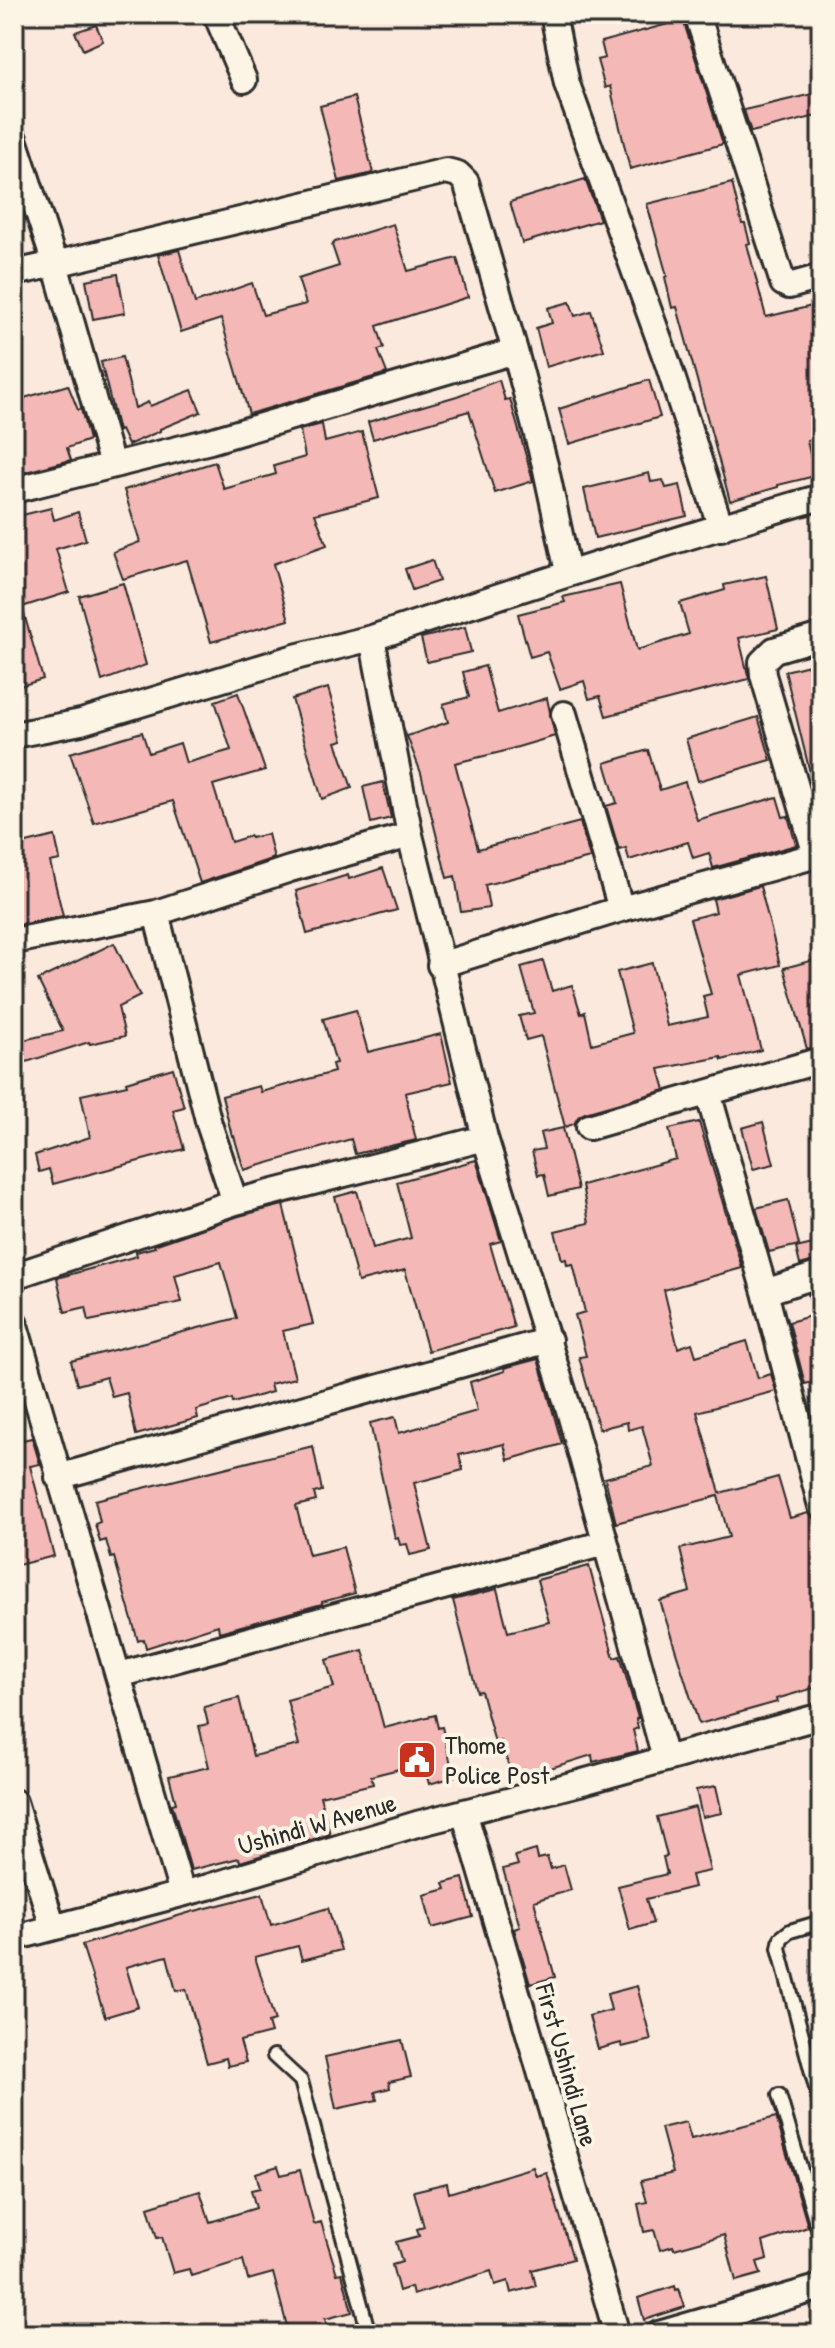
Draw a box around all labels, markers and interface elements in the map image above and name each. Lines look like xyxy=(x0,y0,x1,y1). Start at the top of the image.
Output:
place label: Thome Police Post xyxy=(445,1727,550,1792)
public building icon: Thome Police Post xyxy=(396,1739,438,1781)
street label: Ushindi W Avenue xyxy=(234,1784,400,1863)
street label: First Ushindi Lane xyxy=(527,1979,607,2150)

